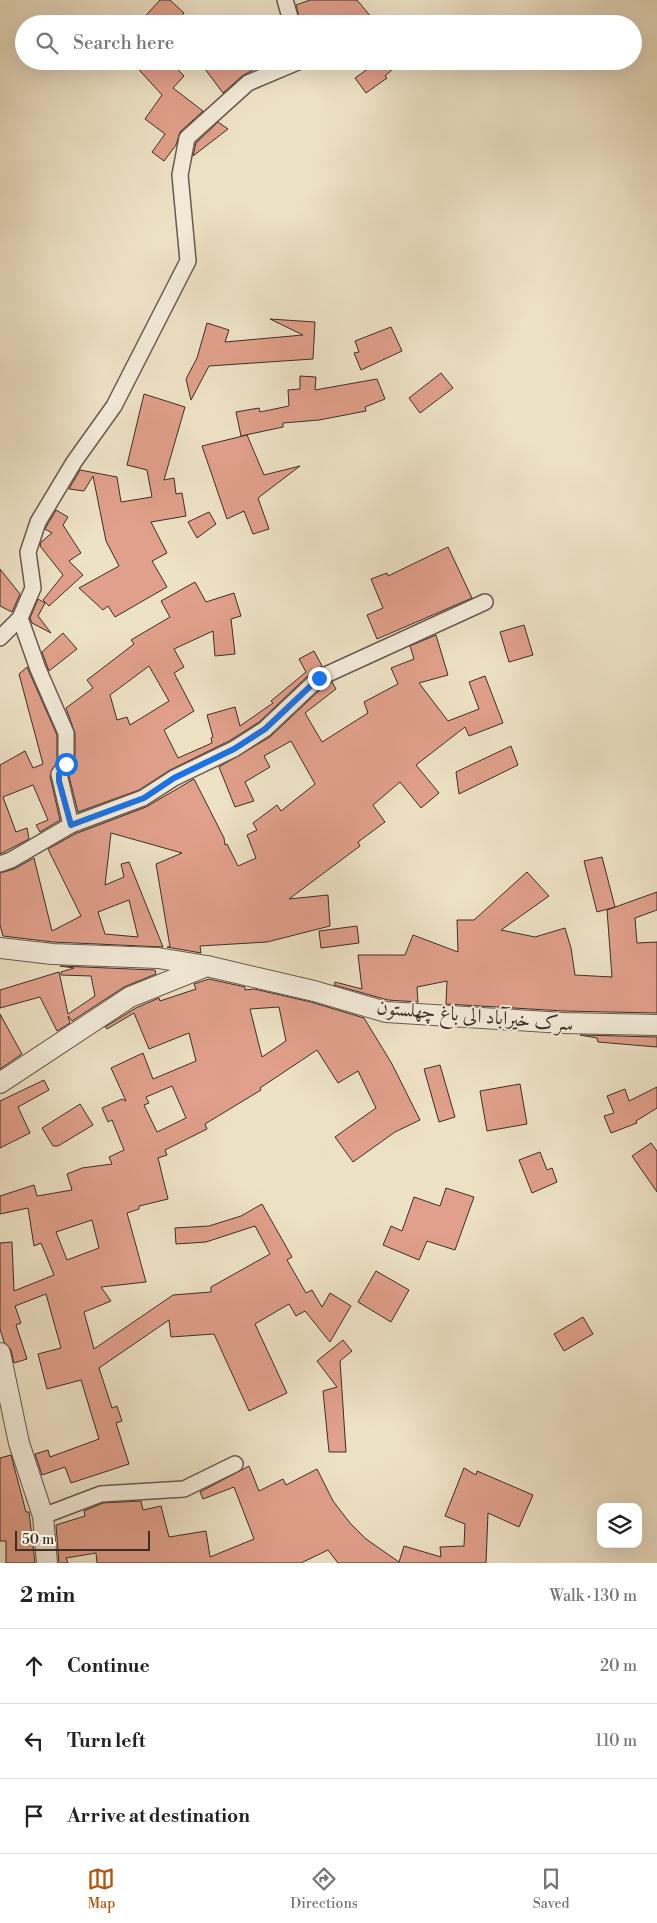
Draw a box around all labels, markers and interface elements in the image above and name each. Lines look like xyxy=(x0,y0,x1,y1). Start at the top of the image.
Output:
search box xyxy=(15,15,642,70)
icon: search xyxy=(33,29,61,57)
text: Search here xyxy=(73,31,174,55)
route end xyxy=(308,667,331,690)
route start xyxy=(55,753,78,776)
street label: سرک خیرآباد الی باغ چهلستون xyxy=(375,994,575,1042)
map controls xyxy=(597,1503,642,1548)
button: layers xyxy=(597,1503,642,1548)
scale bar xyxy=(15,1528,150,1551)
text: 50 m xyxy=(22,1531,54,1549)
text: 2 min xyxy=(20,1583,75,1609)
text: Walk · 130 m xyxy=(549,1586,637,1606)
icon: ahead xyxy=(20,1652,48,1680)
text: Continue xyxy=(67,1654,150,1678)
text: 20 m xyxy=(600,1656,637,1676)
icon: left xyxy=(20,1727,48,1755)
text: Turn left xyxy=(67,1729,146,1753)
text: 110 m xyxy=(595,1731,637,1751)
icon: arrive xyxy=(20,1802,48,1830)
text: Arrive at destination xyxy=(67,1804,250,1828)
tab: Map xyxy=(87,1865,115,1913)
tab: Directions xyxy=(290,1865,358,1913)
tab: Saved xyxy=(533,1865,570,1913)

